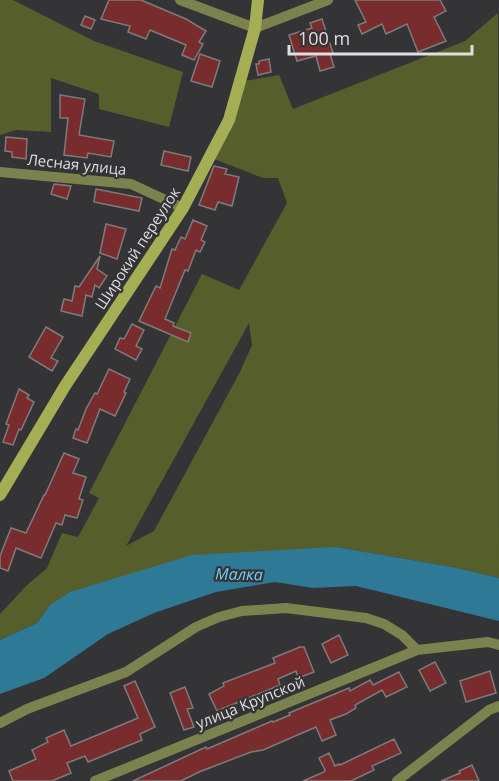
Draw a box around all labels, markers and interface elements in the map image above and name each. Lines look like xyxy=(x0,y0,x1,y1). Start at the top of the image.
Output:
scale bar xyxy=(289,18,472,56)
text: 100 m xyxy=(298,26,350,50)
street label: Лесная улица xyxy=(26,149,128,179)
street label: Широкий переулок xyxy=(90,183,184,313)
water label: Малка xyxy=(215,563,263,585)
street label: улица Крупской xyxy=(193,671,307,733)

